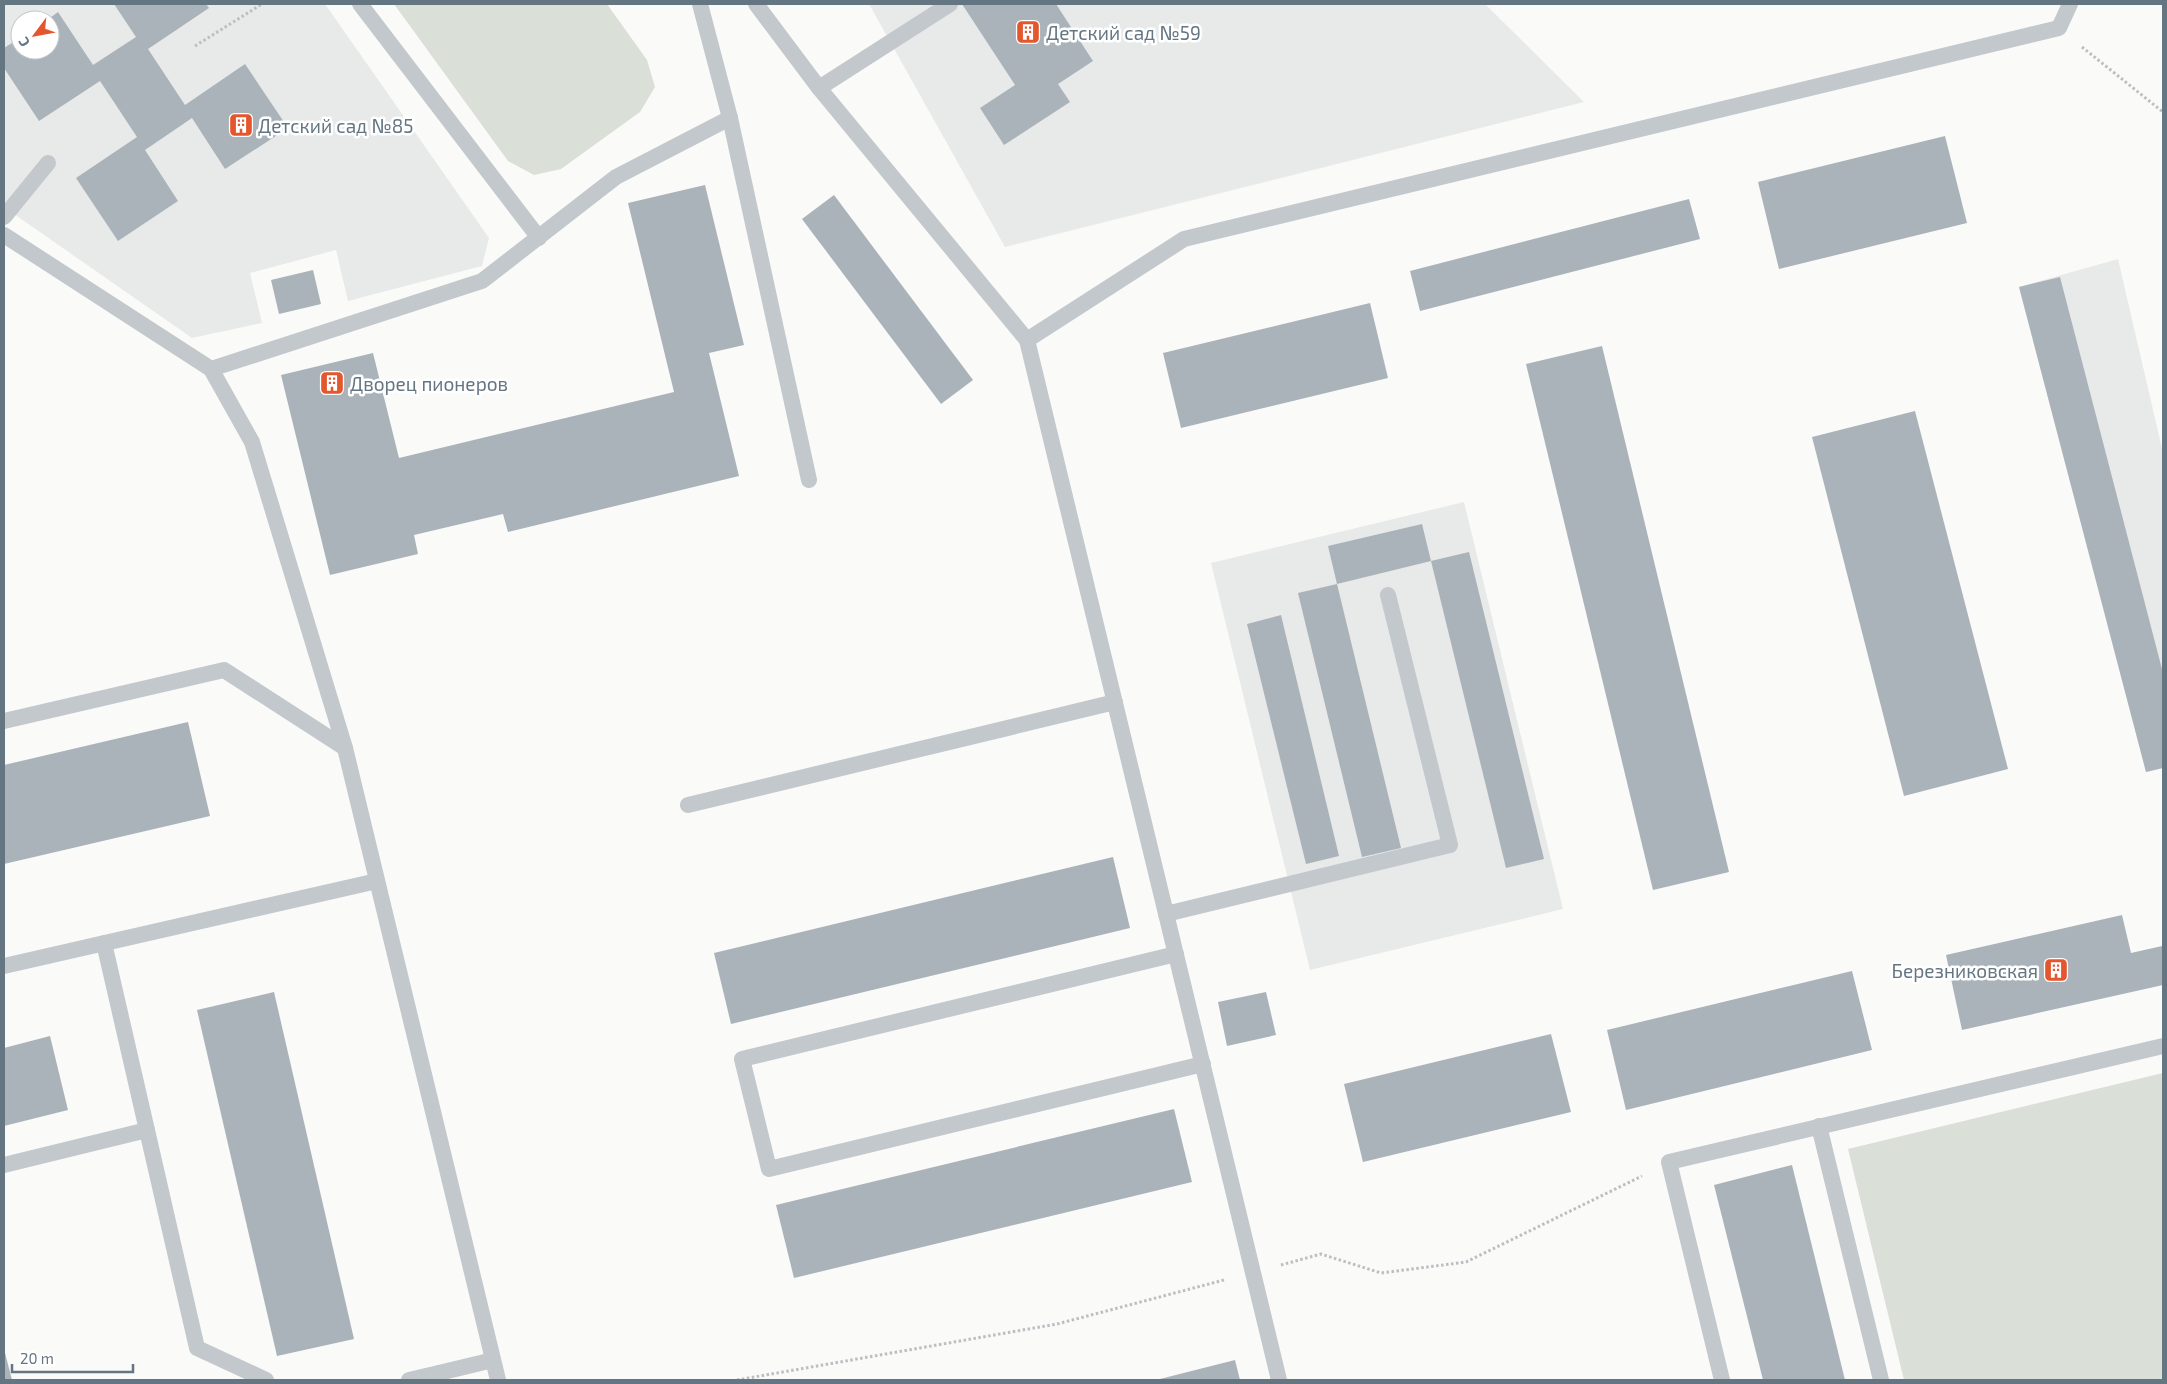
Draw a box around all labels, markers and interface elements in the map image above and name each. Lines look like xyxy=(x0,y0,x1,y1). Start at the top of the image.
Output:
north arrow xyxy=(10,10,60,60)
building icon: Детский сад №59 xyxy=(1015,19,1041,45)
place label: Детский сад №59 xyxy=(1046,21,1201,44)
text: С xyxy=(14,34,33,50)
building icon: Детский сад №85 xyxy=(228,112,254,138)
place label: Детский сад №85 xyxy=(258,114,414,137)
building icon: Дворец пионеров xyxy=(319,370,345,396)
place label: Дворец пионеров xyxy=(350,372,508,395)
building icon: Березниковская xyxy=(2043,957,2069,983)
place label: Березниковская xyxy=(1892,959,2038,982)
scale bar xyxy=(12,1342,134,1374)
text: 20 m xyxy=(20,1349,54,1367)

